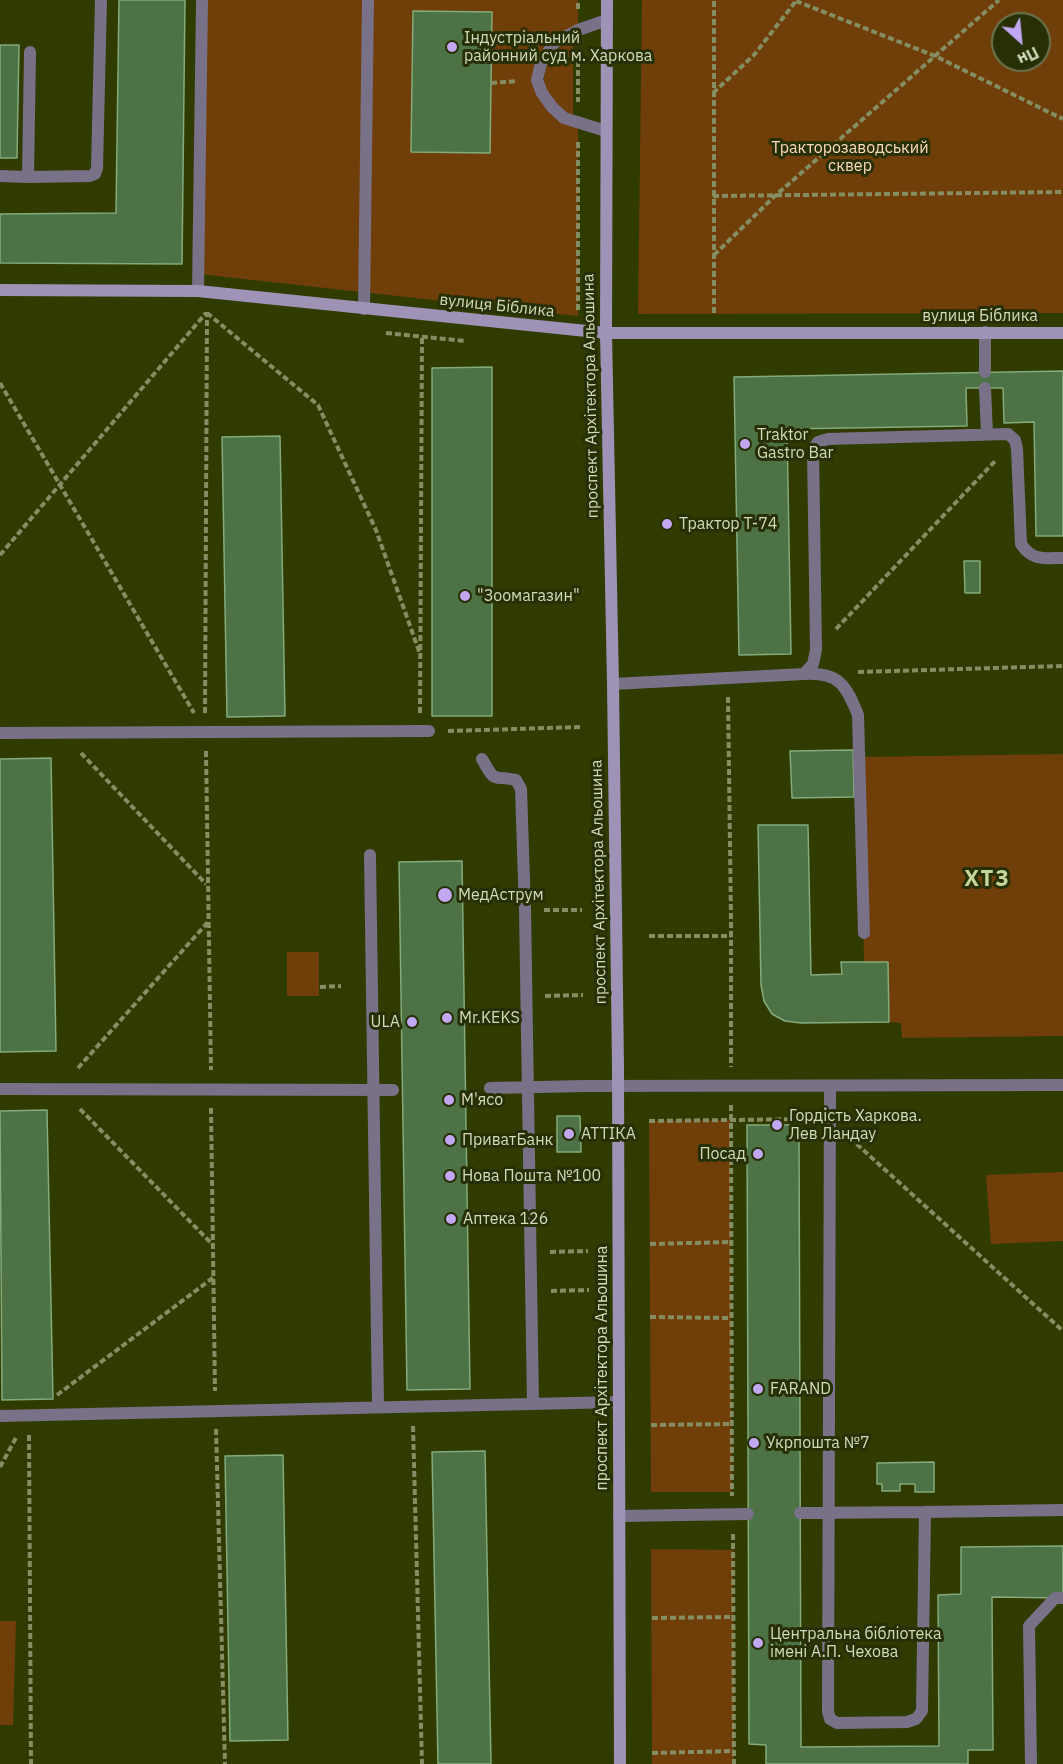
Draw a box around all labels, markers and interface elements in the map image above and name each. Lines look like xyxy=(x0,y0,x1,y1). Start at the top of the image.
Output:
north arrow xyxy=(991,12,1051,72)
place label: Індустріальний районний суд м. Харкова xyxy=(464,28,652,66)
marker: Індустріальний районний суд м. Харкова xyxy=(445,40,459,54)
text: Пн xyxy=(1014,43,1042,70)
park label: Тракторозаводський сквер xyxy=(771,138,929,176)
street label: проспект Архітектора Альошина xyxy=(579,273,603,519)
street label: вулиця Біблика xyxy=(438,290,556,322)
street label: вулиця Біблика xyxy=(922,306,1038,326)
place label: Traktor Gastro Bar xyxy=(757,425,833,463)
marker: Traktor Gastro Bar xyxy=(738,437,752,451)
place label: Трактор Т-74 xyxy=(679,514,777,534)
marker: Трактор Т-74 xyxy=(660,517,674,531)
place label: "Зоомагазин" xyxy=(477,586,580,606)
marker: "Зоомагазин" xyxy=(458,589,472,603)
street label: проспект Архітектора Альошина xyxy=(587,759,611,1005)
district label: ХТЗ xyxy=(964,867,1010,893)
place label: МедАструм xyxy=(458,885,544,905)
marker: МедАструм xyxy=(436,886,454,904)
place label: Mr.KEKS xyxy=(459,1008,520,1028)
marker: Mr.KEKS xyxy=(440,1011,454,1025)
place label: ULA xyxy=(371,1012,400,1032)
marker: ULA xyxy=(405,1015,419,1029)
place label: М'ясо xyxy=(461,1090,503,1110)
marker: М'ясо xyxy=(442,1093,456,1107)
place label: Гордість Харкова. Лев Ландау xyxy=(789,1106,922,1144)
marker: Гордість Харкова. Лев Ландау xyxy=(770,1118,784,1132)
place label: АТТІКА xyxy=(581,1124,636,1144)
marker: АТТІКА xyxy=(562,1127,576,1141)
place label: ПриватБанк xyxy=(462,1130,553,1150)
marker: ПриватБанк xyxy=(443,1133,457,1147)
place label: Посад xyxy=(699,1144,746,1164)
marker: Посад xyxy=(751,1147,765,1161)
place label: Нова Пошта №100 xyxy=(462,1166,601,1186)
marker: Нова Пошта №100 xyxy=(443,1169,457,1183)
place label: Аптека 126 xyxy=(463,1209,548,1229)
marker: Аптека 126 xyxy=(444,1212,458,1226)
street label: проспект Архітектора Альошина xyxy=(592,1246,612,1490)
place label: FARAND xyxy=(770,1379,831,1399)
marker: FARAND xyxy=(751,1382,765,1396)
place label: Укрпошта №7 xyxy=(766,1433,870,1453)
marker: Укрпошта №7 xyxy=(747,1436,761,1450)
place label: Центральна бібліотека імені А.П. Чехова xyxy=(770,1624,942,1662)
marker: Центральна бібліотека імені А.П. Чехова xyxy=(751,1636,765,1650)

